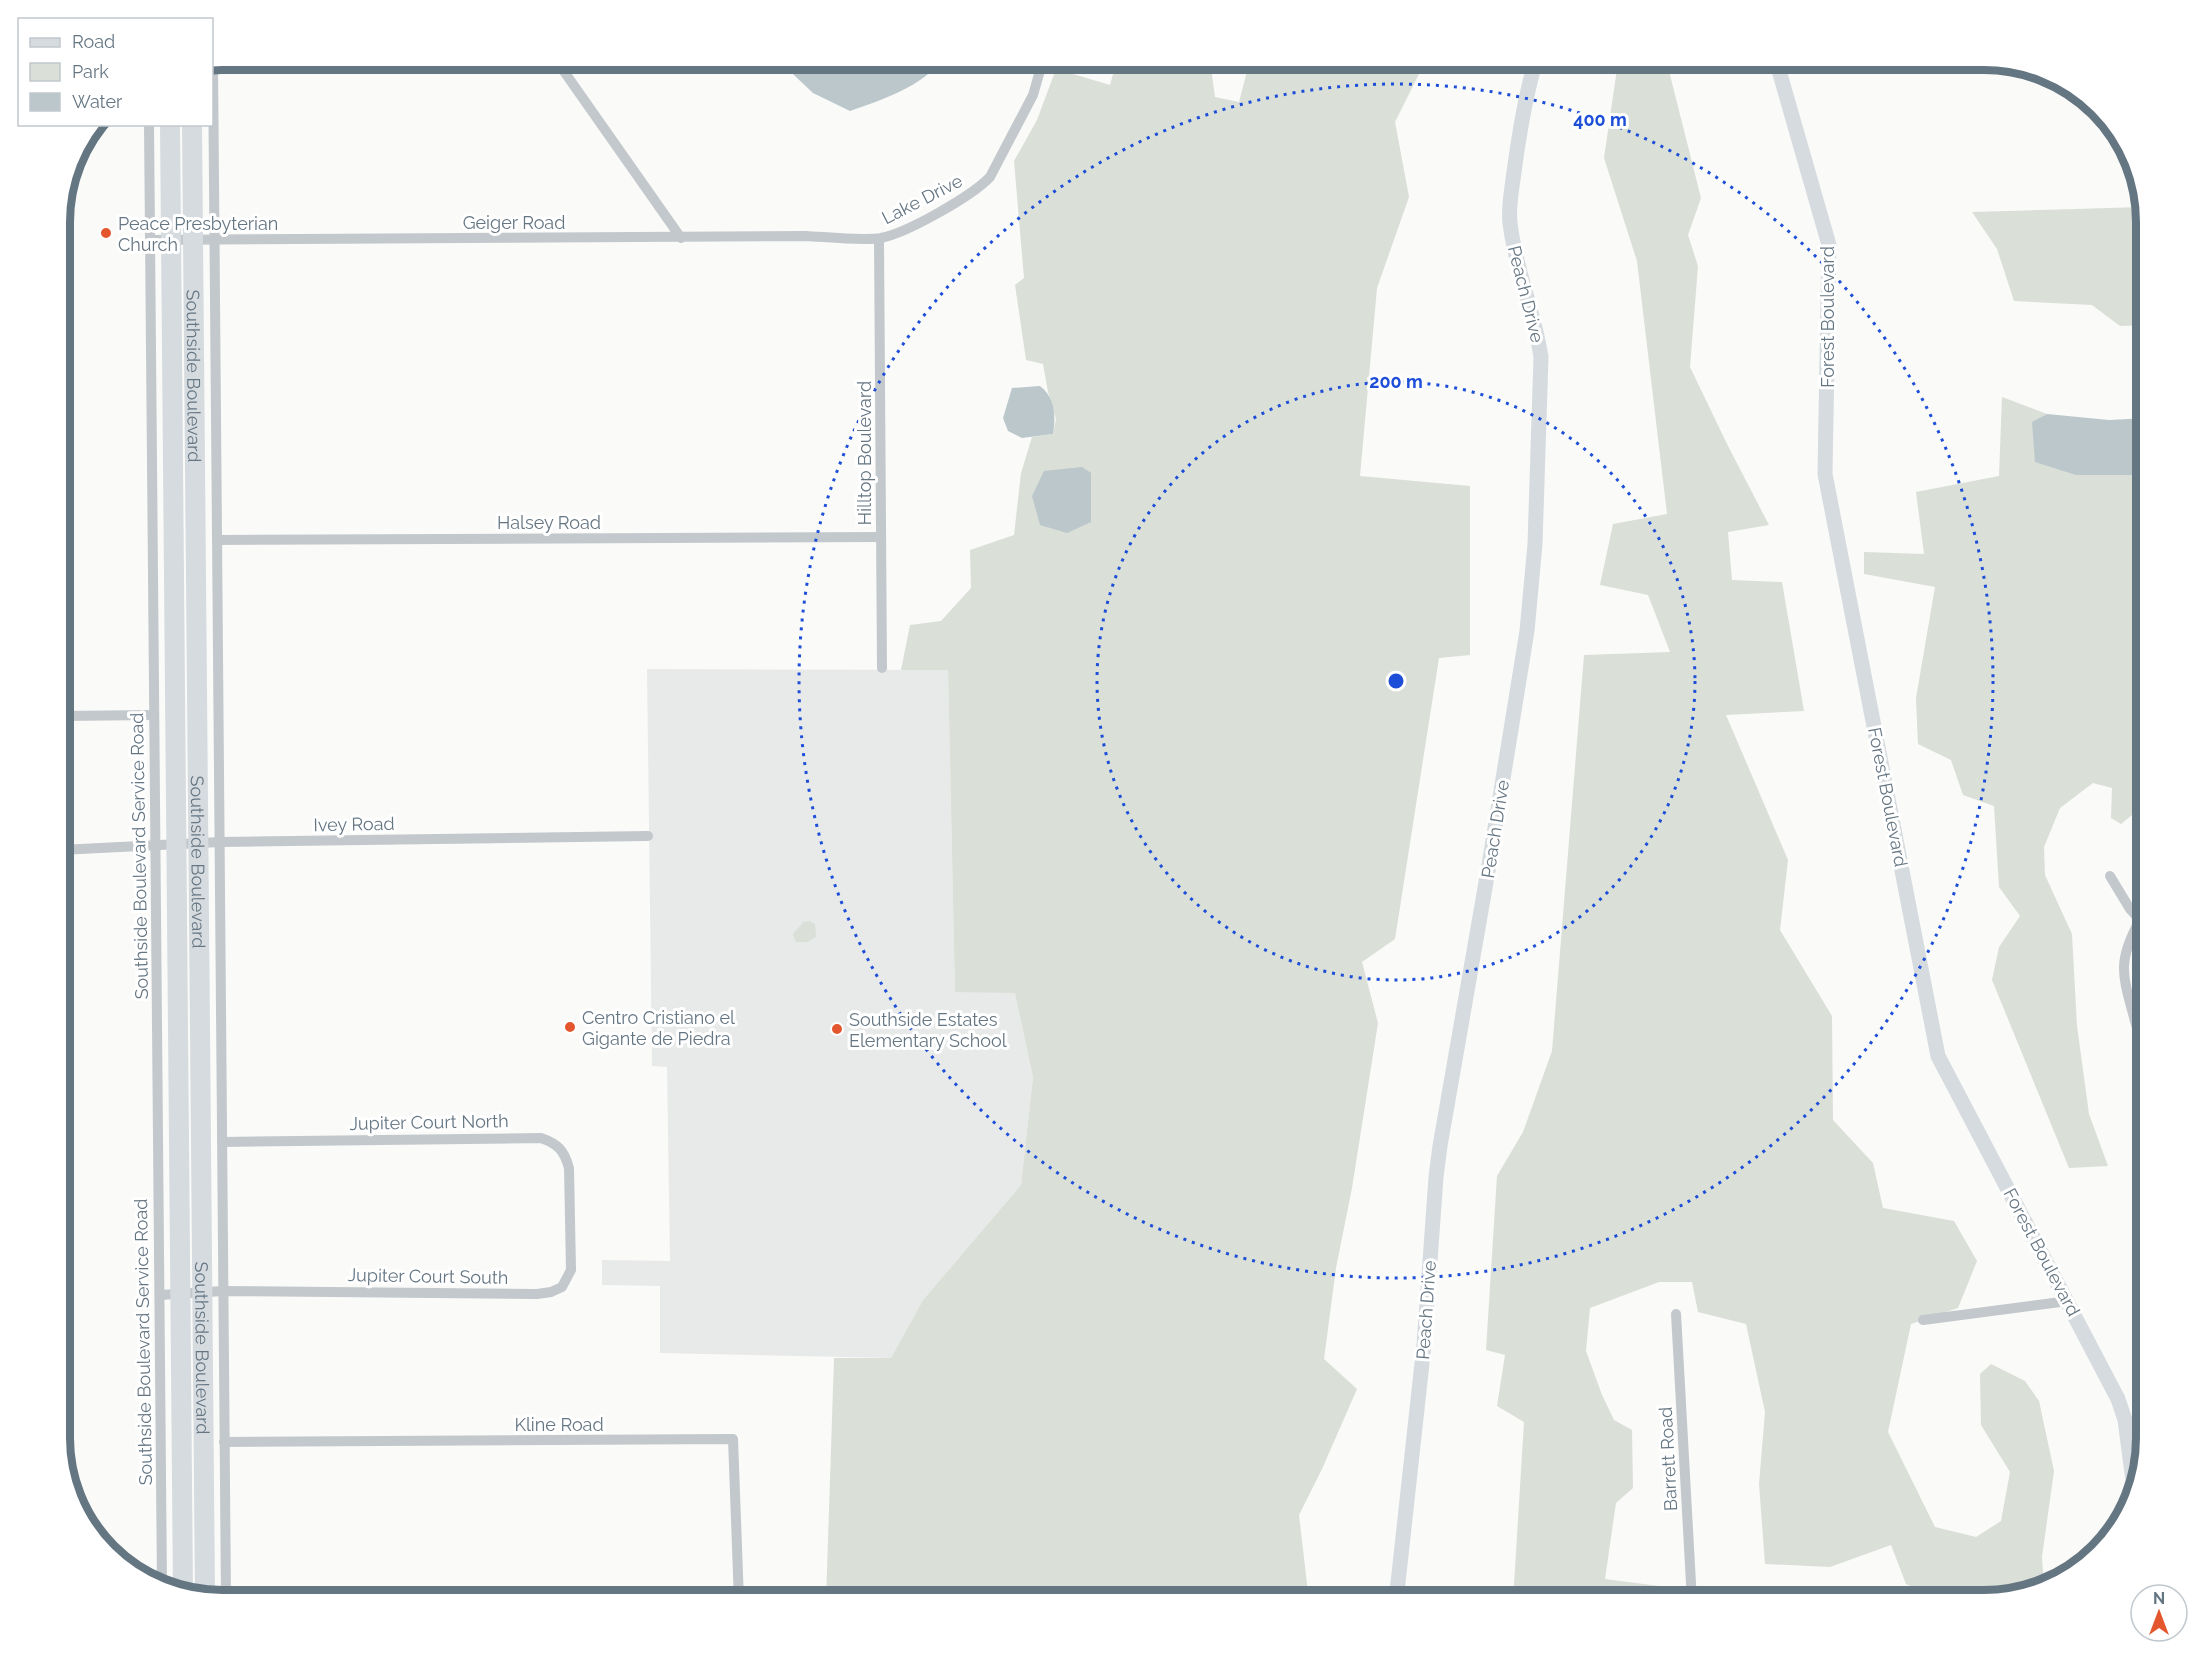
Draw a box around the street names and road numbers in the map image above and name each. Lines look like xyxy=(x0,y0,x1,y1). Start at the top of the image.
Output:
street label: Lake Drive xyxy=(878,170,966,228)
street label: Geiger Road xyxy=(463,212,565,233)
street label: Peach Drive xyxy=(1504,243,1548,345)
street label: Forest Boulevard xyxy=(1817,246,1838,388)
street label: Southside Boulevard xyxy=(183,289,205,463)
street label: Hilltop Boulevard xyxy=(854,381,875,525)
street label: Halsey Road xyxy=(497,512,601,533)
street label: Southside Boulevard Service Road xyxy=(126,712,152,1000)
street label: Forest Boulevard xyxy=(1864,725,1912,869)
street label: Southside Boulevard xyxy=(187,775,210,949)
street label: Peach Drive xyxy=(1477,778,1513,880)
street label: Ivey Road xyxy=(313,813,395,835)
street label: Jupiter Court North xyxy=(349,1110,509,1134)
street label: Forest Boulevard xyxy=(1999,1185,2085,1319)
street label: Southside Boulevard Service Road xyxy=(130,1198,156,1486)
street label: Peach Drive xyxy=(1412,1259,1440,1360)
street label: Southside Boulevard xyxy=(192,1261,214,1435)
street label: Jupiter Court South xyxy=(347,1264,509,1288)
street label: Barrett Road xyxy=(1655,1406,1681,1512)
street label: Kline Road xyxy=(514,1414,604,1435)

